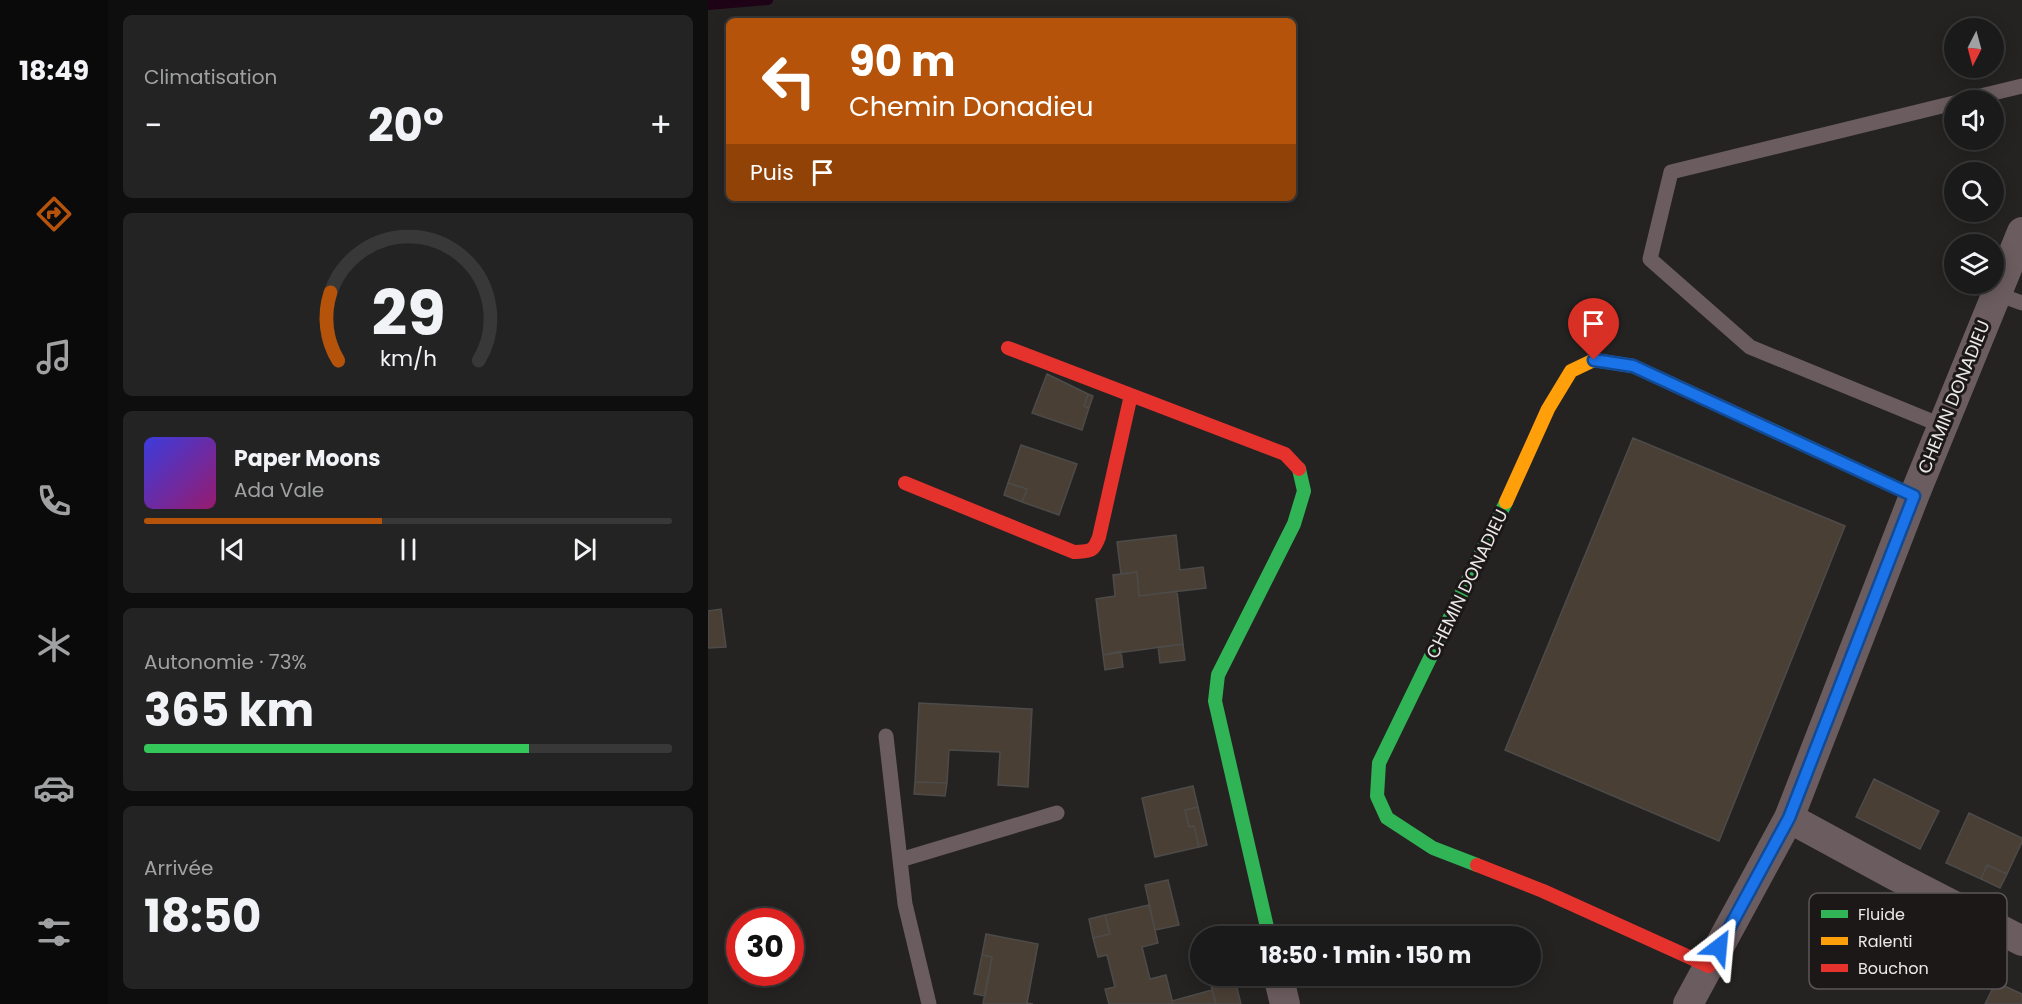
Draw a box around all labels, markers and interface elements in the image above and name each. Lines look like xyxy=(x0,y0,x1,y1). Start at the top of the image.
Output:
north arrow xyxy=(1944,18,2004,78)
map controls xyxy=(1944,18,2004,294)
text: 90 m xyxy=(849,32,956,91)
icon: left xyxy=(750,42,828,120)
text: 18:49 xyxy=(19,52,89,89)
text: Climatisation xyxy=(144,63,277,91)
text: Chemin Donadieu xyxy=(849,88,1094,125)
button: sound xyxy=(1944,90,2004,150)
text: 20° xyxy=(368,94,444,157)
text: − xyxy=(144,102,162,149)
text: + xyxy=(649,102,672,149)
icon: arrive xyxy=(806,156,839,189)
text: Puis xyxy=(750,157,794,188)
button: search xyxy=(1944,162,2004,222)
icon: directions xyxy=(33,193,75,235)
button: layers xyxy=(1944,234,2004,294)
text: 29 xyxy=(371,269,445,357)
pin xyxy=(1568,298,1619,360)
icon: arrive xyxy=(1577,307,1610,340)
street label: CHEMIN DONADIEU xyxy=(1911,316,1996,477)
icon: music xyxy=(33,336,75,378)
text: km/h xyxy=(379,344,437,375)
text: Paper Moons xyxy=(234,443,381,474)
text: Ada Vale xyxy=(234,476,324,504)
icon: phone xyxy=(33,480,75,522)
street label: CHEMIN DONADIEU xyxy=(1420,505,1514,663)
icon: previous xyxy=(216,533,249,566)
icon: pause xyxy=(392,533,425,566)
icon: next xyxy=(568,533,601,566)
icon: climate xyxy=(33,624,75,666)
text: Autonomie · 73% xyxy=(144,648,307,676)
text: 365 km xyxy=(144,679,314,742)
icon: car xyxy=(33,767,75,809)
text: Arrivée xyxy=(144,854,213,882)
text: 18:50 xyxy=(144,885,261,948)
legend xyxy=(1809,893,2007,989)
text: Fluide xyxy=(1858,903,1905,926)
speed limit sign: 30 xyxy=(726,908,804,986)
icon: filters xyxy=(33,911,75,953)
position arrow xyxy=(1687,915,1751,979)
text: Ralenti xyxy=(1858,930,1912,953)
text: 18:50 · 1 min · 150 m xyxy=(1260,940,1471,971)
text: Bouchon xyxy=(1858,957,1929,980)

